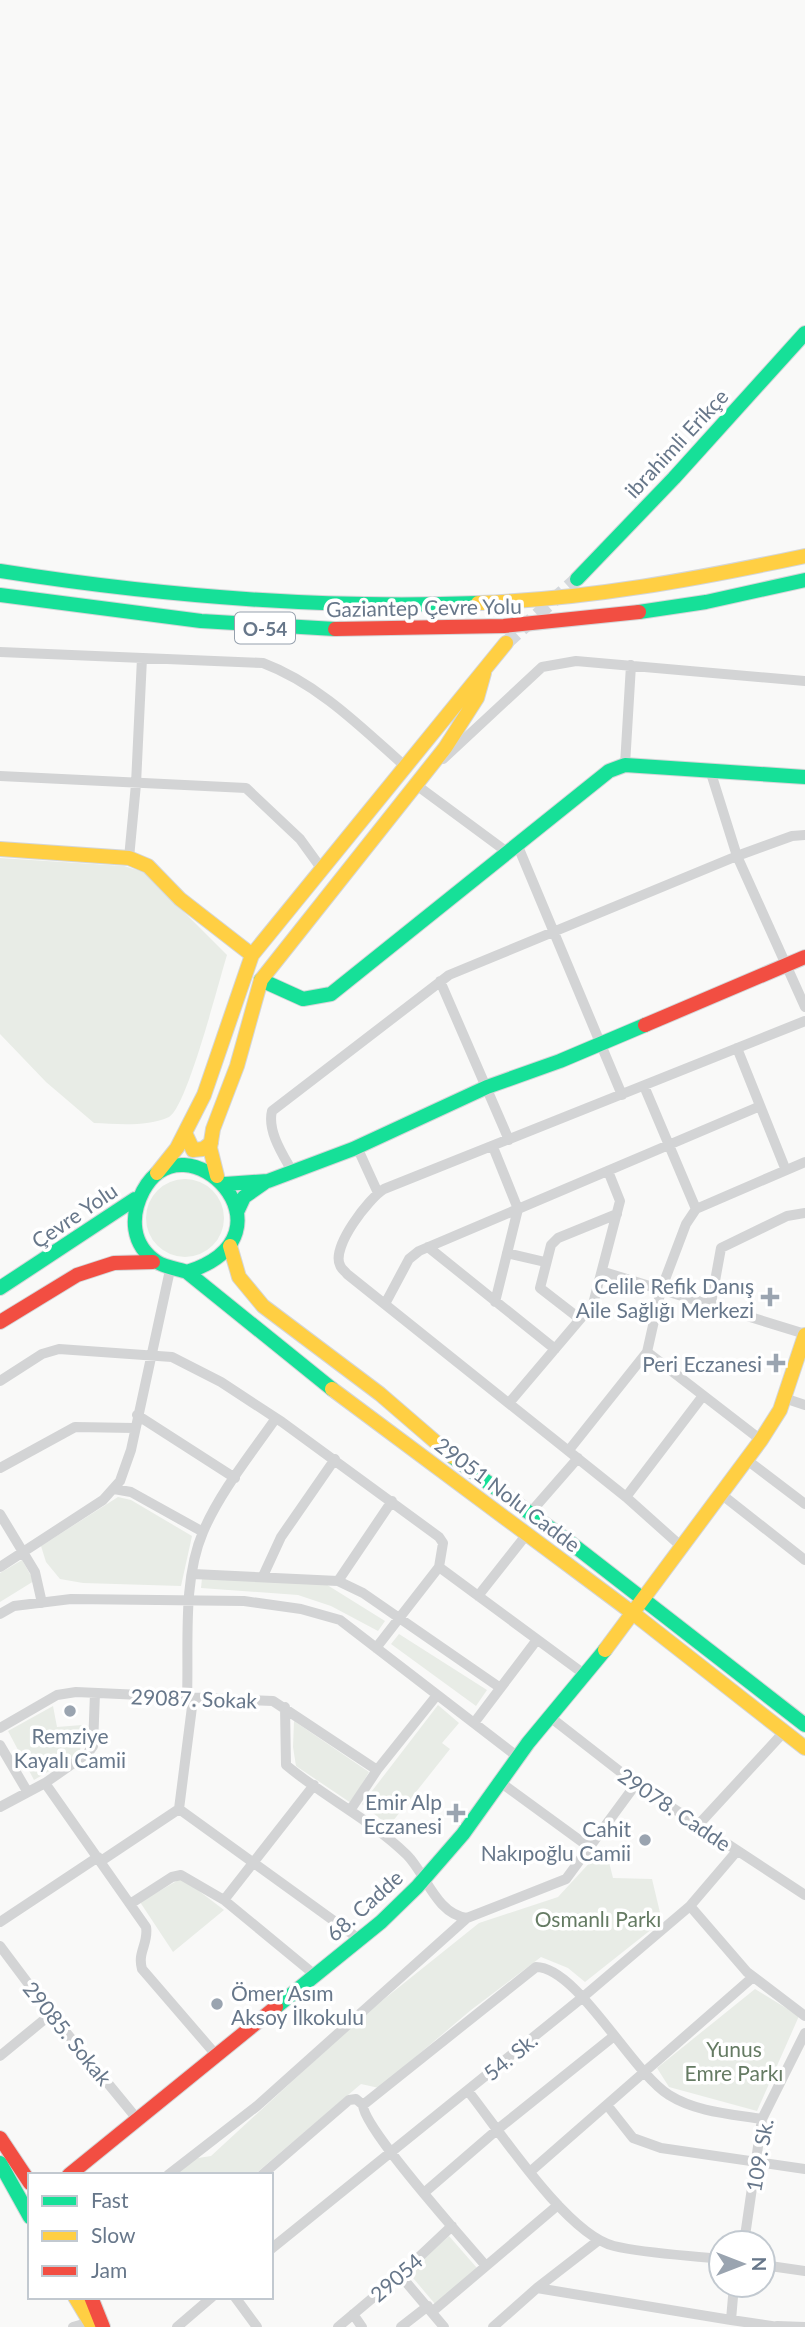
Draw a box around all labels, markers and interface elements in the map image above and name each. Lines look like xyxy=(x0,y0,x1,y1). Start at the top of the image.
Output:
street label: ibrahimli Erikçe xyxy=(619,383,733,503)
street label: Gaziantep Çevre Yolu xyxy=(326,593,522,621)
road number: O-54 xyxy=(235,612,295,643)
street label: Çevre Yolu xyxy=(26,1177,122,1253)
place label: Celile Refik Danış Aile Sağlığı Merkezi xyxy=(576,1273,754,1322)
marker: Celile Refik Danış Aile Sağlığı Merkezi xyxy=(760,1287,780,1307)
place label: Peri Eczanesi xyxy=(642,1351,762,1376)
marker: Peri Eczanesi xyxy=(768,1355,784,1371)
street label: 29051 Nolu Cadde xyxy=(431,1431,585,1557)
street label: 29087. Sokak xyxy=(130,1683,258,1713)
marker: Remziye Kayalı Camii xyxy=(62,1703,78,1719)
place label: Remziye Kayalı Camii xyxy=(14,1723,126,1772)
street label: 29078. Cadde xyxy=(614,1762,736,1856)
place label: Emir Alp Eczanesi xyxy=(363,1789,442,1838)
marker: Emir Alp Eczanesi xyxy=(448,1805,464,1821)
place label: Cahit Nakıpoğlu Camii xyxy=(481,1816,631,1865)
marker: Cahit Nakıpoğlu Camii xyxy=(637,1832,653,1848)
street label: 68. Cadde xyxy=(321,1864,407,1946)
park label: Osmanlı Parkı xyxy=(535,1906,661,1931)
street label: 29085. Sokak xyxy=(19,1976,118,2090)
place label: Ömer Asım Aksoy İlkokulu xyxy=(231,1980,364,2029)
marker: Ömer Asım Aksoy İlkokulu xyxy=(209,1996,225,2012)
street label: 54. Sk. xyxy=(478,2027,542,2085)
park label: Yunus Emre Parkı xyxy=(685,2036,783,2085)
street label: 109. Sk. xyxy=(740,2117,778,2193)
legend xyxy=(28,2173,273,2299)
text: Fast xyxy=(91,2187,129,2212)
text: Slow xyxy=(91,2222,136,2247)
north arrow xyxy=(707,2229,777,2299)
street label: 29054 xyxy=(365,2248,427,2306)
text: Jam xyxy=(91,2257,127,2282)
text: N xyxy=(748,2257,771,2271)

